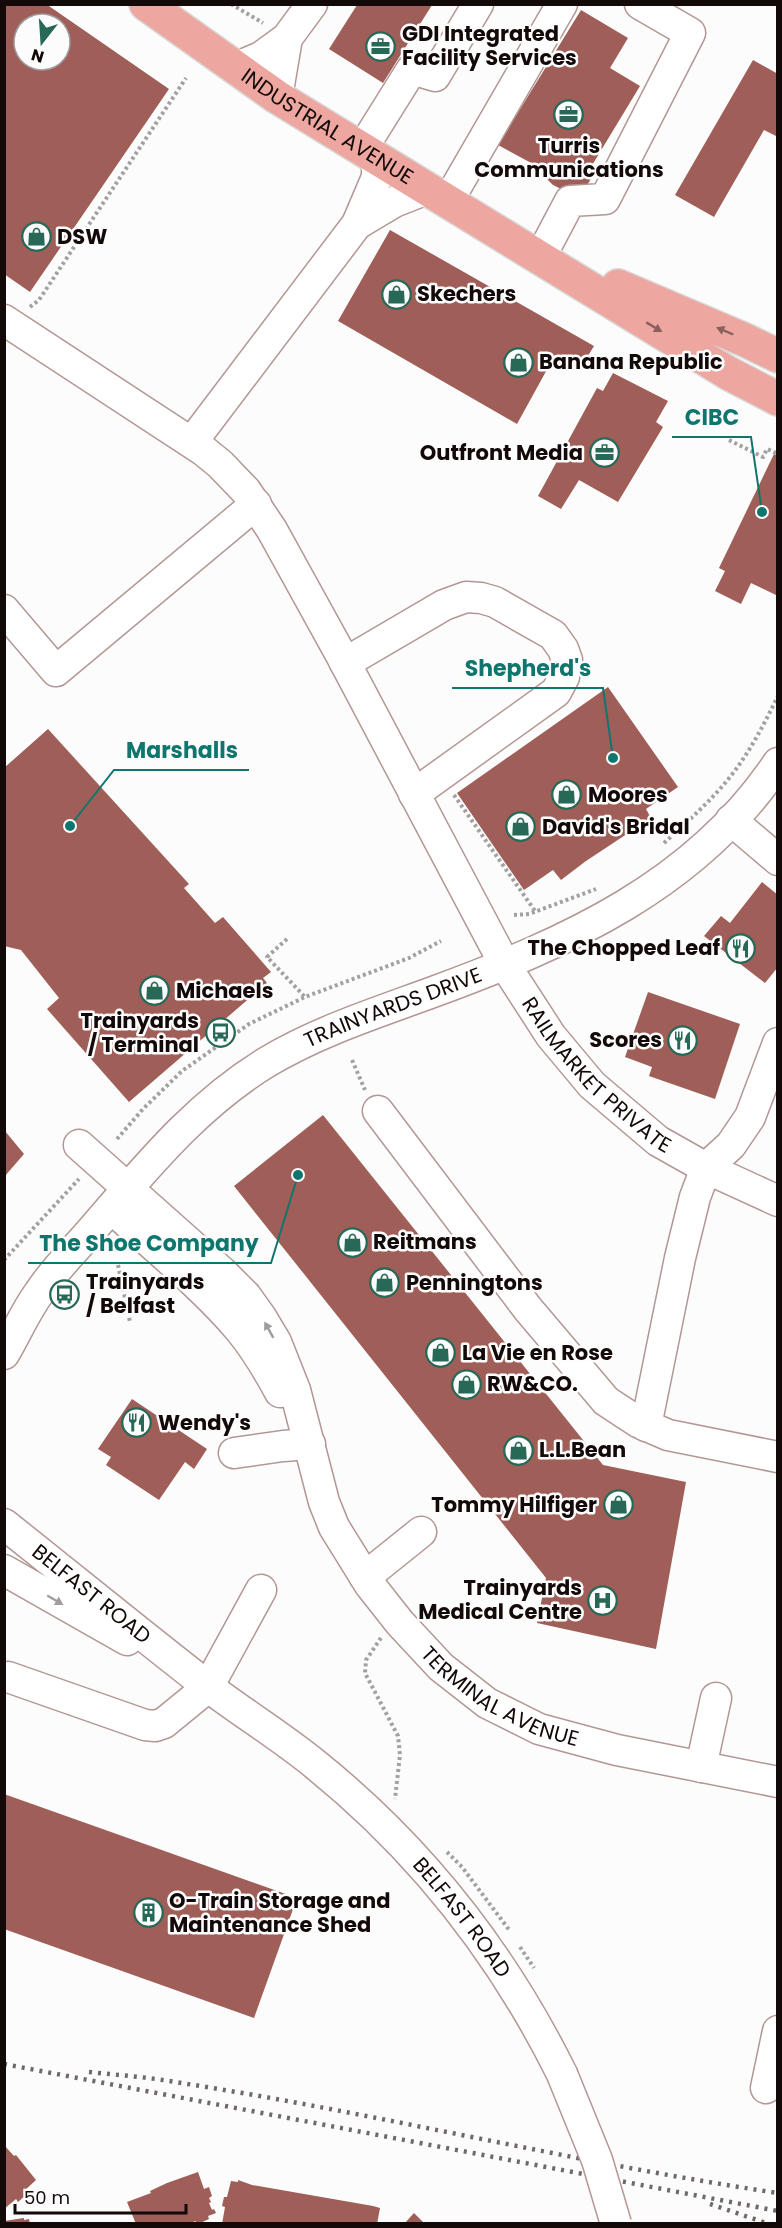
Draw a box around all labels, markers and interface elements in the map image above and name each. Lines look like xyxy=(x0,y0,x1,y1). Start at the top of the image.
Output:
north arrow xyxy=(12,12,72,72)
place label: GDI Integrated Facility Services xyxy=(402,19,577,72)
office icon: GDI Integrated Facility Services xyxy=(365,30,397,62)
text: N xyxy=(29,43,47,69)
street label: INDUSTRIAL AVENUE xyxy=(236,61,419,191)
office icon: Turris Communications xyxy=(553,99,585,131)
place label: Turris Communications xyxy=(474,131,664,184)
shop icon: DSW xyxy=(20,221,52,253)
place label: DSW xyxy=(57,222,107,251)
shop icon: Skechers xyxy=(380,278,412,310)
place label: Skechers xyxy=(417,279,516,308)
one-way arrow xyxy=(646,322,662,333)
one-way arrow xyxy=(716,327,733,336)
shop icon: Banana Republic xyxy=(502,346,534,378)
place label: Banana Republic xyxy=(539,347,723,376)
callout: CIBC xyxy=(672,397,751,437)
text: CIBC xyxy=(685,402,739,433)
office icon: Outfront Media xyxy=(588,437,620,469)
place label: Outfront Media xyxy=(420,438,583,467)
callout: Shepherd's xyxy=(452,648,603,688)
text: Shepherd's xyxy=(465,653,591,684)
callout: Marshalls xyxy=(114,730,249,770)
text: Marshalls xyxy=(126,735,238,766)
shop icon: Moores xyxy=(551,779,583,811)
place label: Moores xyxy=(588,780,668,809)
shop icon: David's Bridal xyxy=(505,811,537,843)
place label: David's Bridal xyxy=(542,812,690,841)
restaurant icon: The Chopped Leaf xyxy=(725,932,757,964)
place label: The Chopped Leaf xyxy=(528,933,720,962)
street label: TRAINYARDS DRIVE xyxy=(299,960,486,1054)
shop icon: Michaels xyxy=(139,975,171,1007)
place label: Michaels xyxy=(176,976,273,1005)
street label: RAILMARKET PRIVATE xyxy=(515,991,677,1160)
place label: Trainyards / Terminal xyxy=(80,1006,199,1059)
bus stop icon: Trainyards / Terminal xyxy=(204,1017,236,1049)
restaurant icon: Scores xyxy=(667,1024,699,1056)
place label: Scores xyxy=(589,1025,662,1054)
callout: The Shoe Company xyxy=(28,1223,271,1263)
shop icon: Reitmans xyxy=(336,1226,368,1258)
place label: Reitmans xyxy=(373,1227,477,1256)
text: The Shoe Company xyxy=(39,1228,259,1259)
place label: Trainyards / Belfast xyxy=(86,1267,205,1320)
shop icon: Penningtons xyxy=(369,1267,401,1299)
place label: Penningtons xyxy=(406,1268,543,1297)
bus stop icon: Trainyards / Belfast xyxy=(49,1278,81,1310)
one-way arrow xyxy=(264,1321,274,1338)
shop icon: La Vie en Rose xyxy=(425,1337,457,1369)
place label: La Vie en Rose xyxy=(462,1338,613,1367)
shop icon: RW&CO. xyxy=(450,1368,482,1400)
place label: RW&CO. xyxy=(487,1369,578,1398)
restaurant icon: Wendy's xyxy=(121,1407,153,1439)
place label: Wendy's xyxy=(158,1408,251,1437)
shop icon: L.L.Bean xyxy=(502,1434,534,1466)
place label: L.L.Bean xyxy=(539,1435,626,1464)
shop icon: Tommy Hilfiger xyxy=(602,1489,634,1521)
place label: Tommy Hilfiger xyxy=(431,1490,597,1519)
street label: BELFAST ROAD xyxy=(26,1537,157,1650)
place label: Trainyards Medical Centre xyxy=(418,1573,582,1626)
hospital icon: Trainyards Medical Centre xyxy=(587,1584,619,1616)
one-way arrow xyxy=(47,1594,63,1605)
street label: TERMINAL AVENUE xyxy=(415,1640,582,1753)
street label: BELFAST ROAD xyxy=(407,1850,518,1983)
place label: O-Train Storage and Maintenance Shed xyxy=(169,1886,391,1939)
building icon: O-Train Storage and Maintenance Shed xyxy=(132,1897,164,1929)
scale bar xyxy=(15,2177,186,2215)
text: 50 m xyxy=(24,2185,70,2210)

